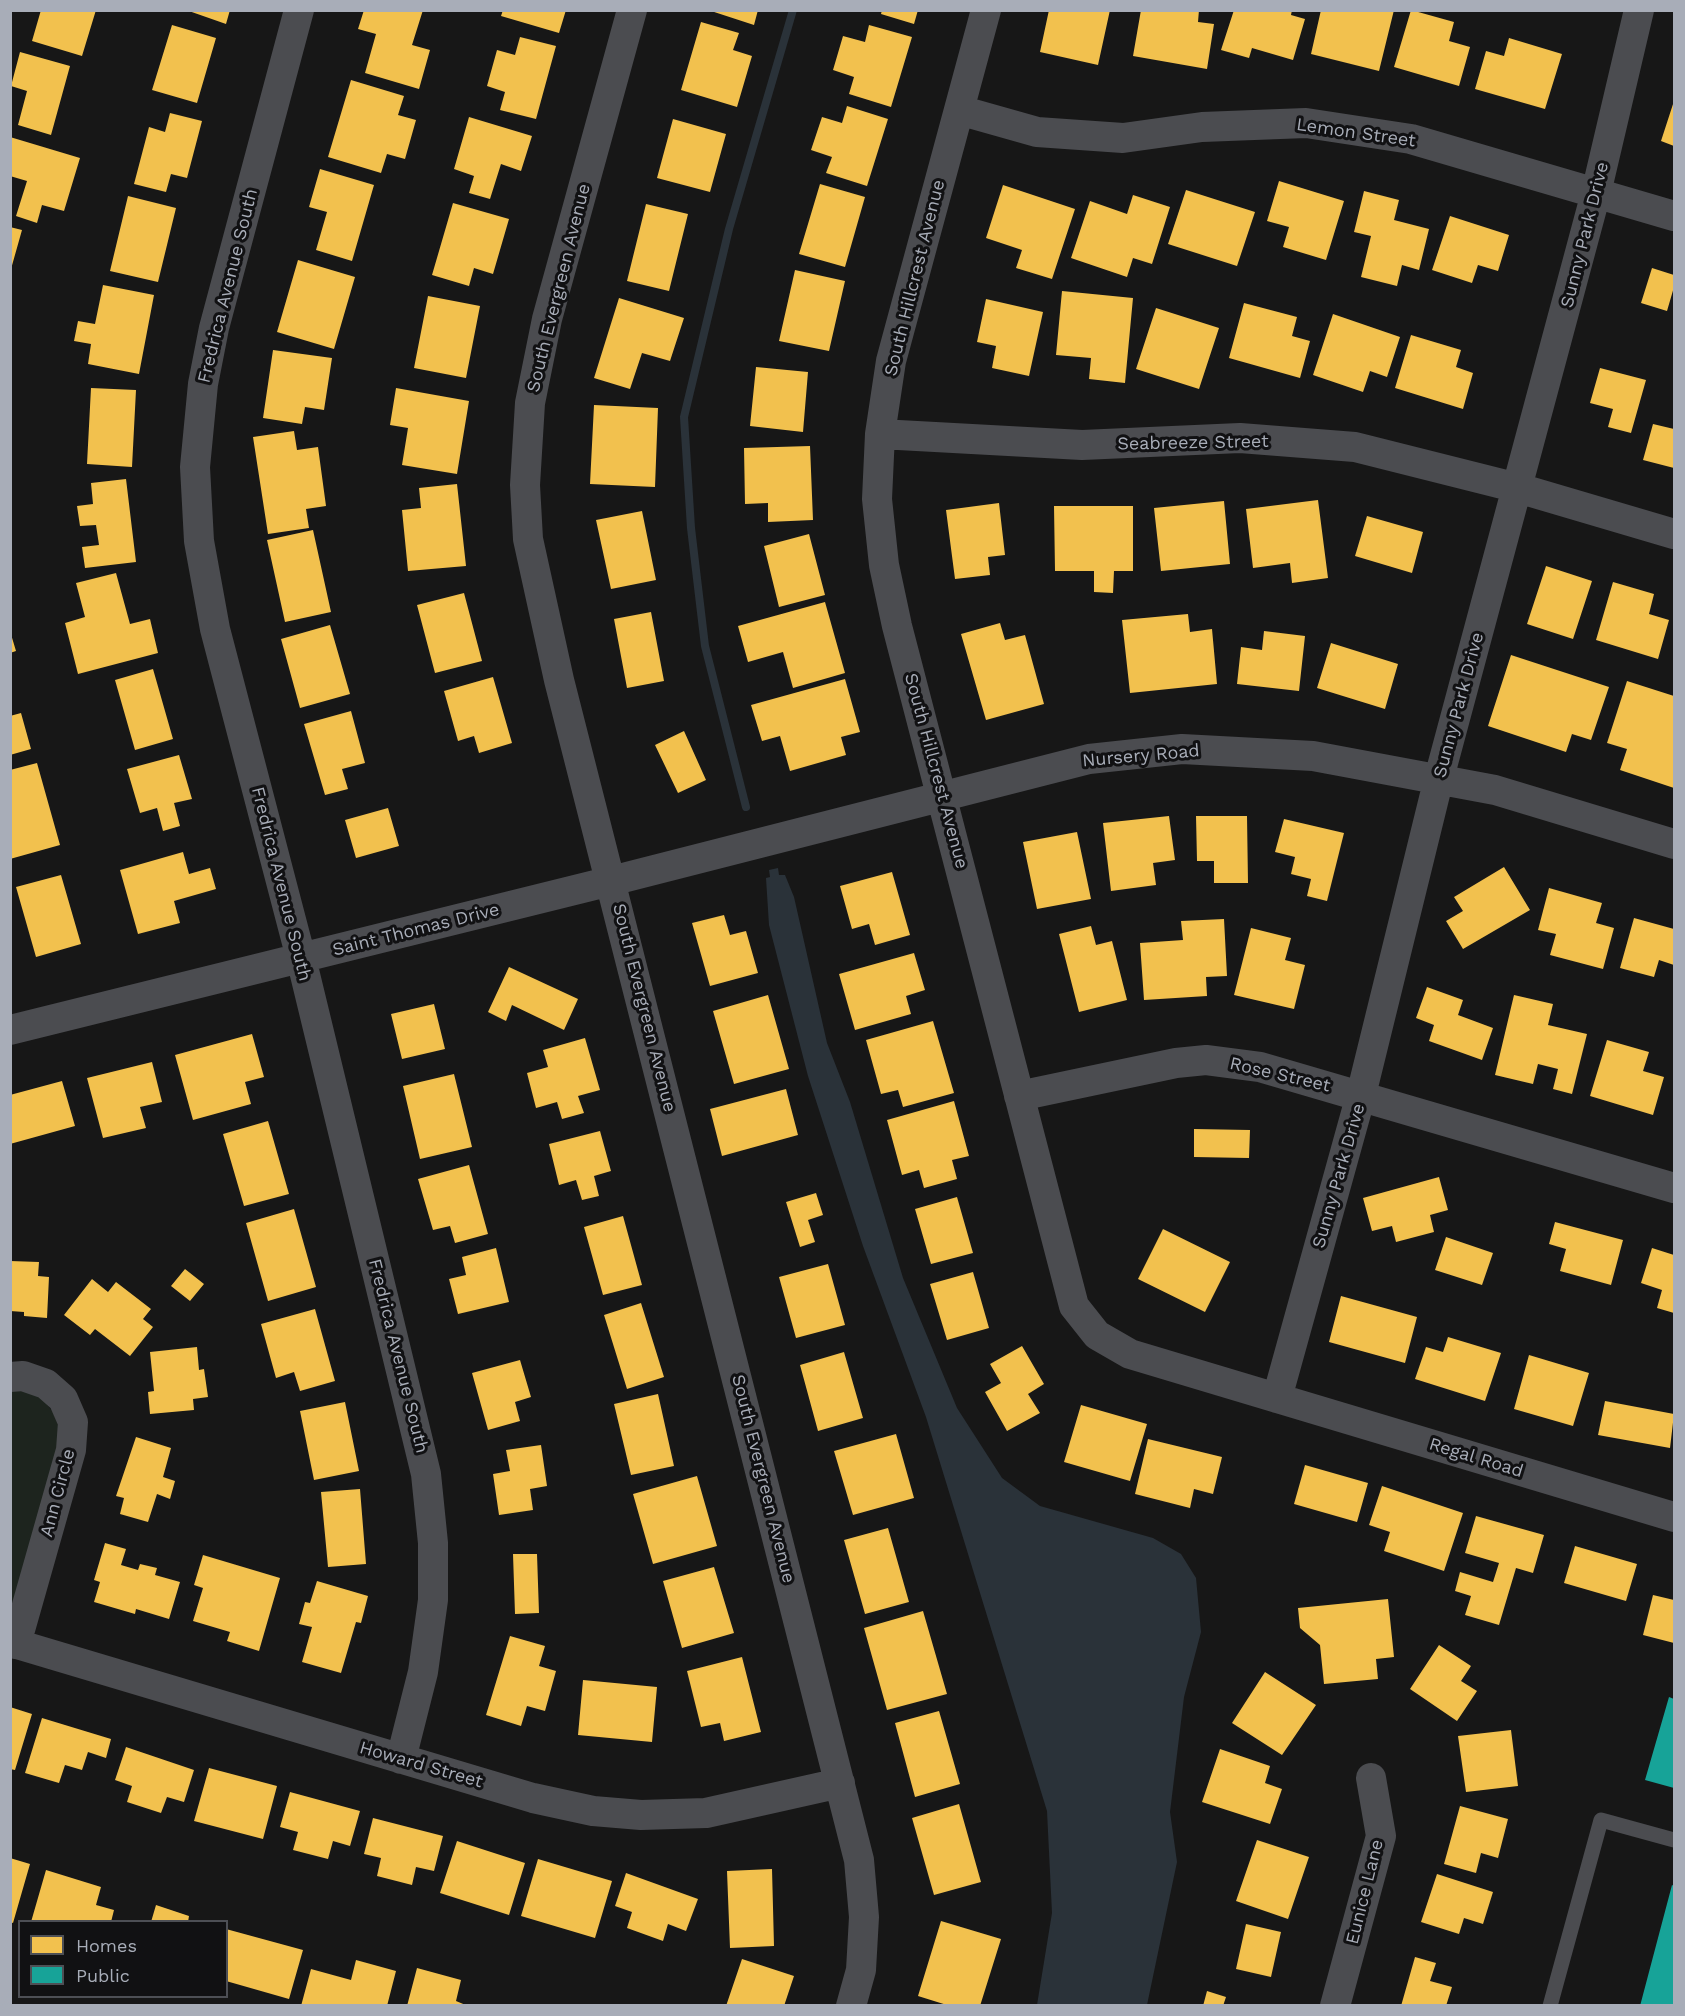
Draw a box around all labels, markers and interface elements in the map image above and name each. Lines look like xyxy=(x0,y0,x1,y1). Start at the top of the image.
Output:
street label: Lemon Street xyxy=(1295,114,1417,152)
street label: Sunny Park Drive xyxy=(1556,160,1614,310)
street label: South Hillcrest Avenue xyxy=(880,178,950,378)
street label: South Evergreen Avenue xyxy=(523,181,595,395)
street label: Fredrica Avenue South xyxy=(193,187,263,385)
street label: Seabreeze Street xyxy=(1117,431,1269,455)
street label: Sunny Park Drive xyxy=(1429,630,1489,780)
street label: South Hillcrest Avenue xyxy=(899,671,973,871)
street label: Nursery Road xyxy=(1081,740,1201,772)
street label: Fredrica Avenue South xyxy=(246,785,316,983)
street label: Saint Thomas Drive xyxy=(330,899,502,961)
street label: South Evergreen Avenue xyxy=(608,901,680,1115)
street label: Rose Street xyxy=(1228,1053,1332,1097)
street label: Sunny Park Drive xyxy=(1308,1101,1370,1251)
street label: Fredrica Avenue South xyxy=(363,1257,433,1455)
street label: South Evergreen Avenue xyxy=(727,1372,799,1586)
street label: Regal Road xyxy=(1426,1433,1526,1483)
street label: Ann Circle xyxy=(36,1447,80,1539)
street label: Howard Street xyxy=(357,1737,485,1793)
street label: Eunice Lane xyxy=(1342,1837,1388,1947)
legend xyxy=(18,1920,228,1998)
text: Homes xyxy=(76,1935,137,1956)
text: Public xyxy=(76,1965,130,1986)

